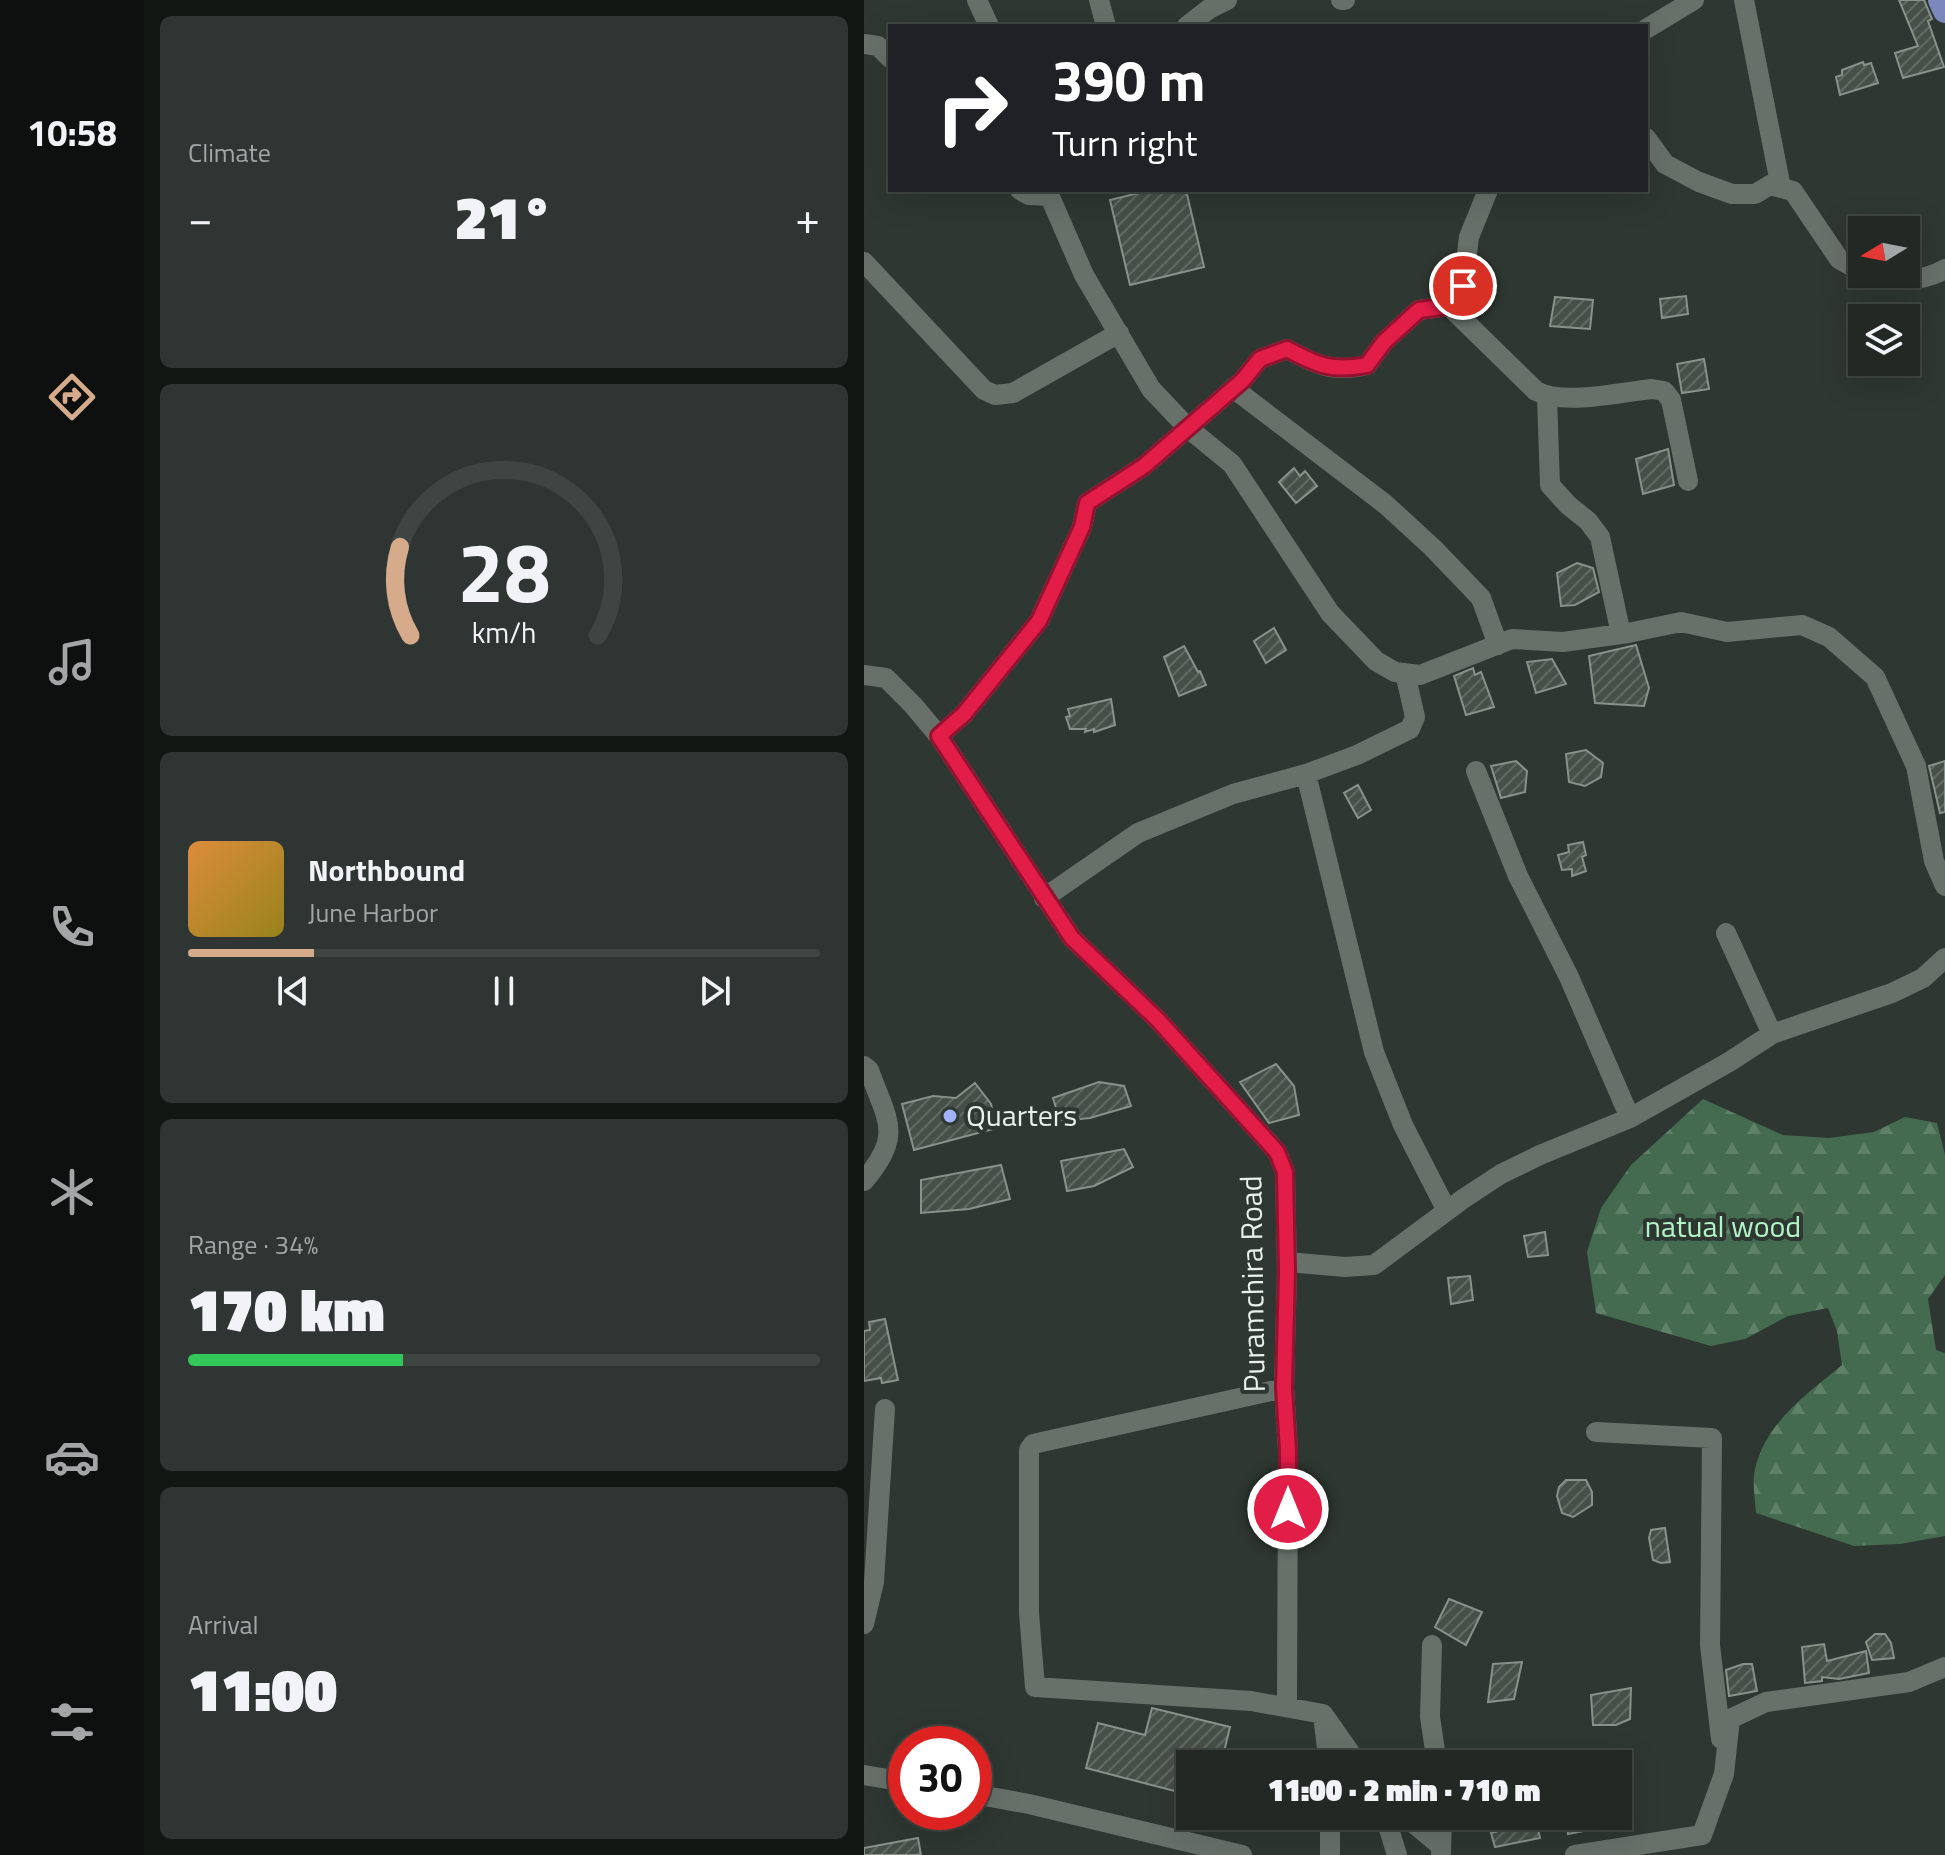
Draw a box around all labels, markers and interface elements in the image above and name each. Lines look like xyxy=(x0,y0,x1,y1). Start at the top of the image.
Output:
text: 390 m xyxy=(1052,38,1205,123)
icon: right xyxy=(920,56,1024,160)
text: 10:58 xyxy=(27,105,117,160)
text: Turn right xyxy=(1052,115,1197,170)
text: Climate xyxy=(188,133,271,172)
text: 21° xyxy=(455,171,554,262)
text: − xyxy=(188,184,213,251)
text: + xyxy=(795,184,820,251)
north arrow xyxy=(1848,216,1920,288)
map controls xyxy=(1848,216,1920,376)
pin xyxy=(1429,252,1497,320)
icon: arrive xyxy=(1441,264,1485,308)
button: layers xyxy=(1848,304,1920,376)
icon: directions xyxy=(44,369,100,425)
text: 28 xyxy=(457,507,551,633)
text: km/h xyxy=(472,611,536,654)
icon: music xyxy=(44,634,100,690)
text: Northbound xyxy=(308,847,465,893)
text: June Harbor xyxy=(308,893,438,932)
icon: phone xyxy=(44,899,100,955)
icon: previous xyxy=(271,969,315,1013)
icon: pause xyxy=(482,969,526,1013)
icon: next xyxy=(693,969,737,1013)
place label: Quarters xyxy=(966,1092,1077,1138)
marker: Quarters xyxy=(941,1107,959,1125)
icon: climate xyxy=(44,1164,100,1220)
street label: Puramchira Road xyxy=(1227,1175,1277,1393)
park label: natual wood xyxy=(1645,1203,1801,1249)
text: Range · 34% xyxy=(188,1225,318,1264)
text: 170 km xyxy=(188,1263,385,1354)
icon: car xyxy=(44,1429,100,1485)
position arrow xyxy=(1246,1467,1330,1551)
text: Arrival xyxy=(188,1605,259,1644)
text: 11:00 xyxy=(188,1643,337,1734)
icon: filters xyxy=(44,1694,100,1750)
speed limit sign: 30 xyxy=(888,1726,992,1830)
text: 11:00 · 2 min · 710 m xyxy=(1268,1767,1540,1813)

